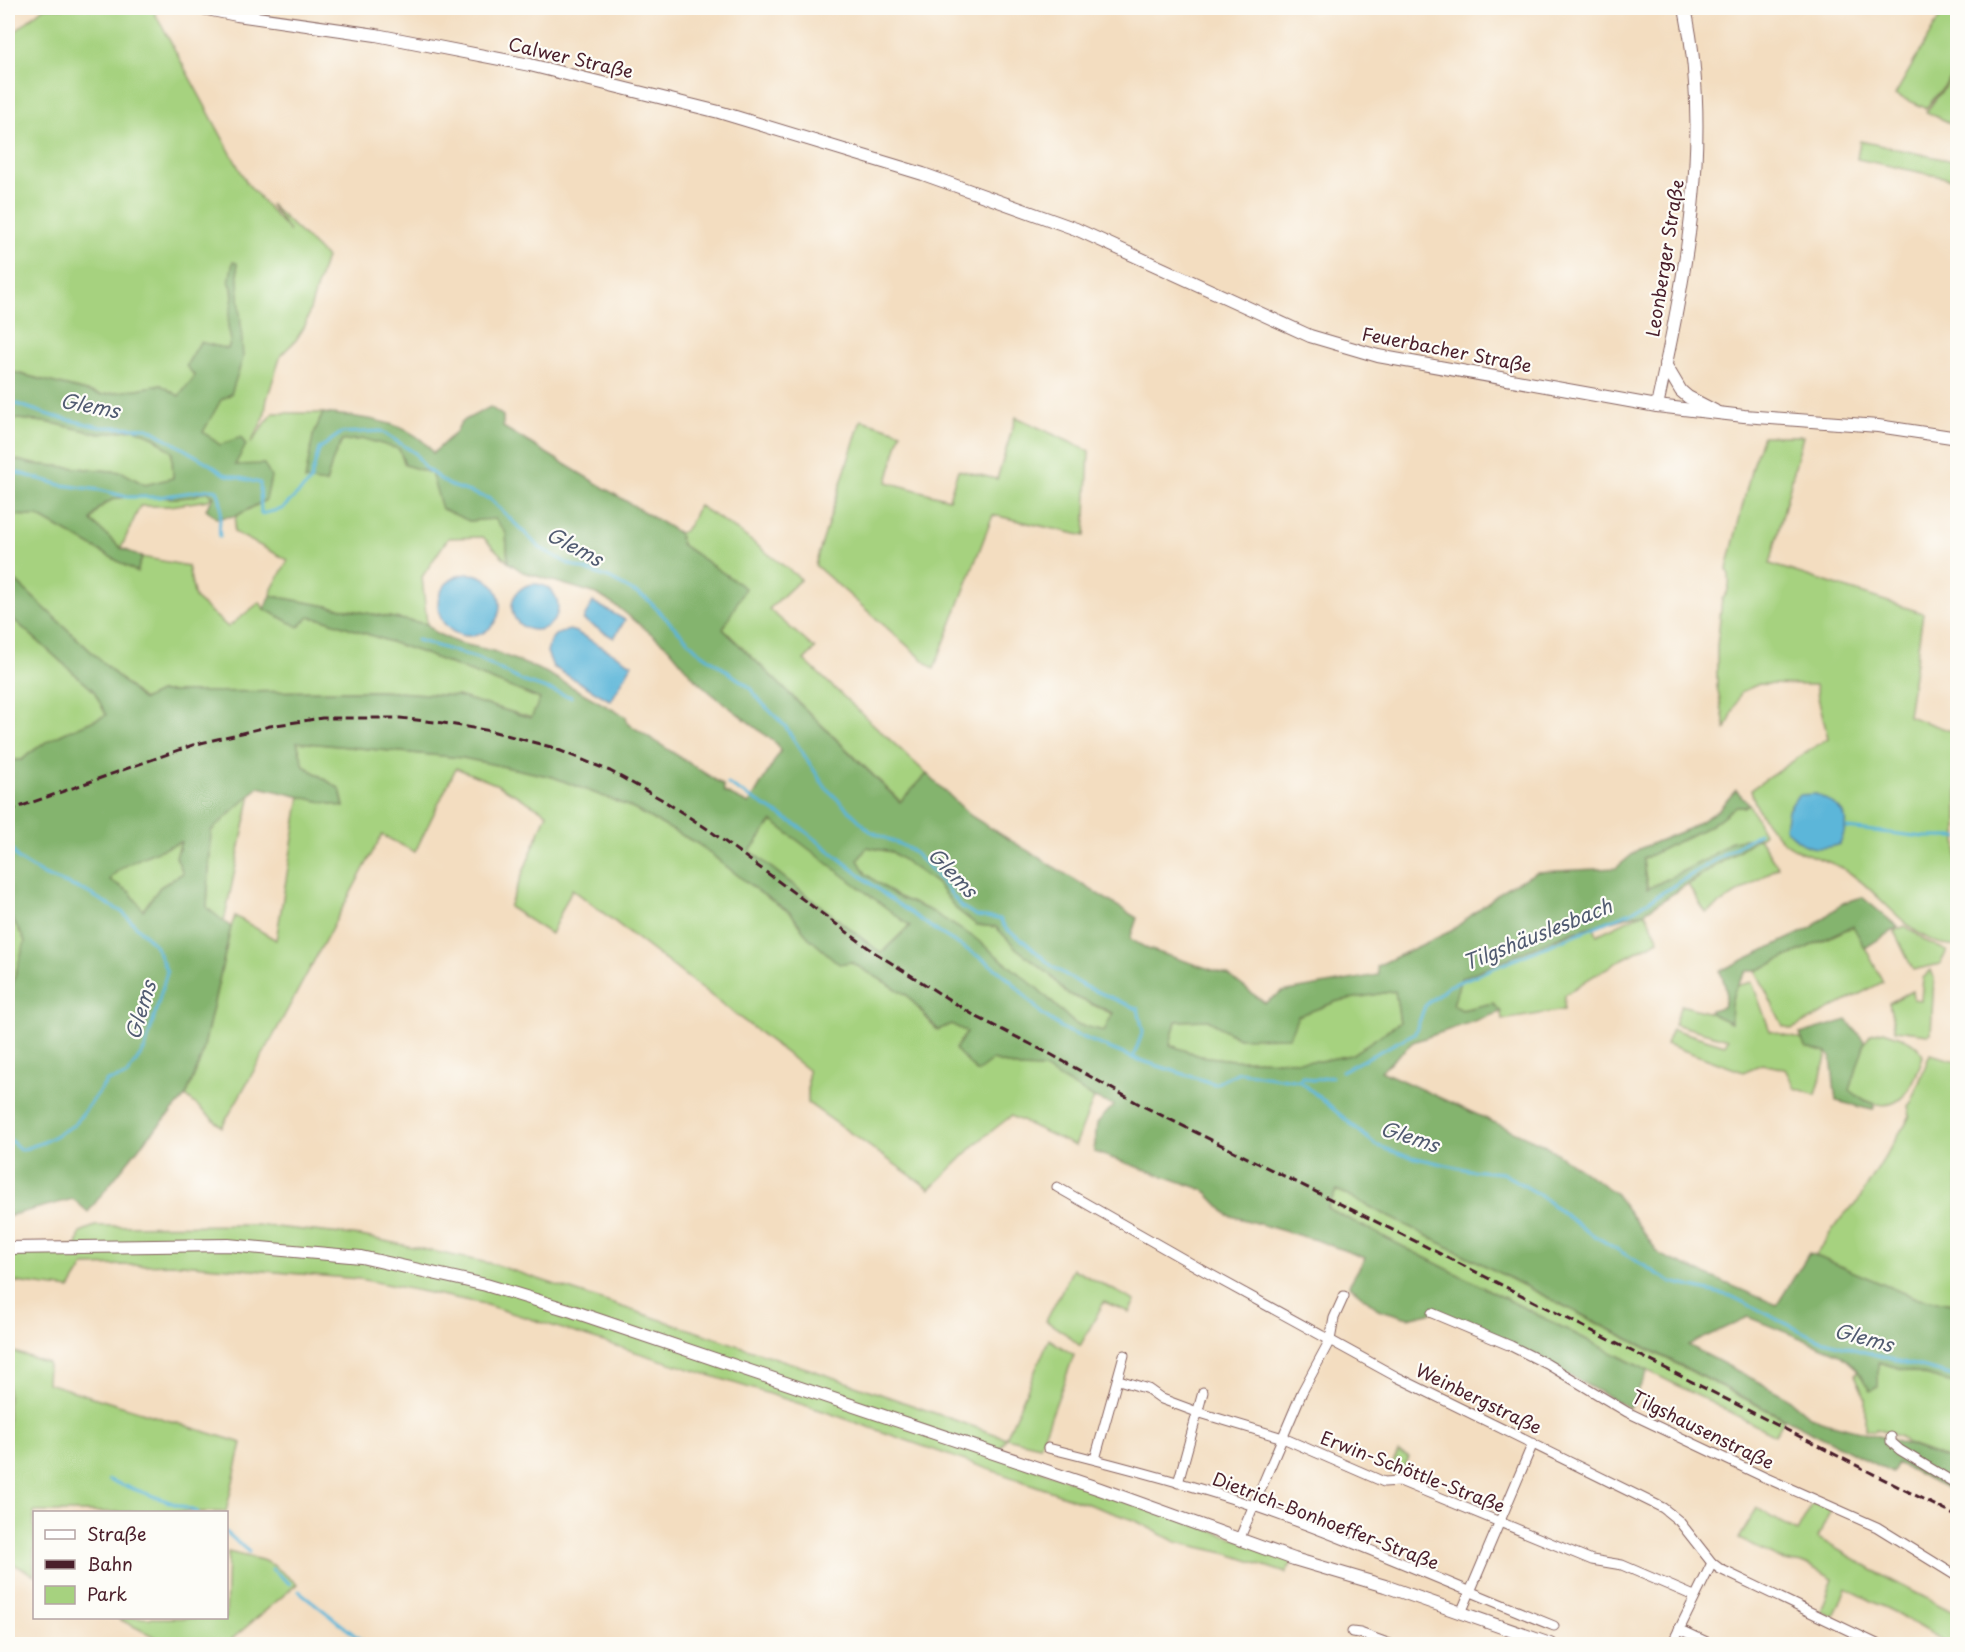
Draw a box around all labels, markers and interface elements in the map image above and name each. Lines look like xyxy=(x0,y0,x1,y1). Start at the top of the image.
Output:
street label: Calwer Straße xyxy=(506,30,636,84)
street label: Leonberger Straße xyxy=(1638,177,1690,339)
street label: Feuerbacher Straße xyxy=(1360,319,1534,379)
water label: Glems xyxy=(58,385,124,426)
water label: Glems xyxy=(542,519,610,574)
water label: Glems xyxy=(921,840,986,905)
water label: Tilgshäuslesbach xyxy=(1458,890,1616,978)
water label: Glems xyxy=(117,976,164,1043)
water label: Glems xyxy=(1377,1112,1445,1160)
water label: Glems xyxy=(1831,1315,1898,1360)
street label: Weinbergstraße xyxy=(1411,1356,1547,1440)
street label: Tilgshausenstraße xyxy=(1627,1383,1779,1475)
street label: Erwin-Schöttle-Straße xyxy=(1317,1423,1509,1519)
street label: Dietrich-Bonhoeffer-Straße xyxy=(1209,1464,1443,1576)
legend xyxy=(33,1511,228,1619)
text: Straße xyxy=(87,1520,147,1547)
text: Bahn xyxy=(87,1550,133,1577)
text: Park xyxy=(87,1580,127,1607)

